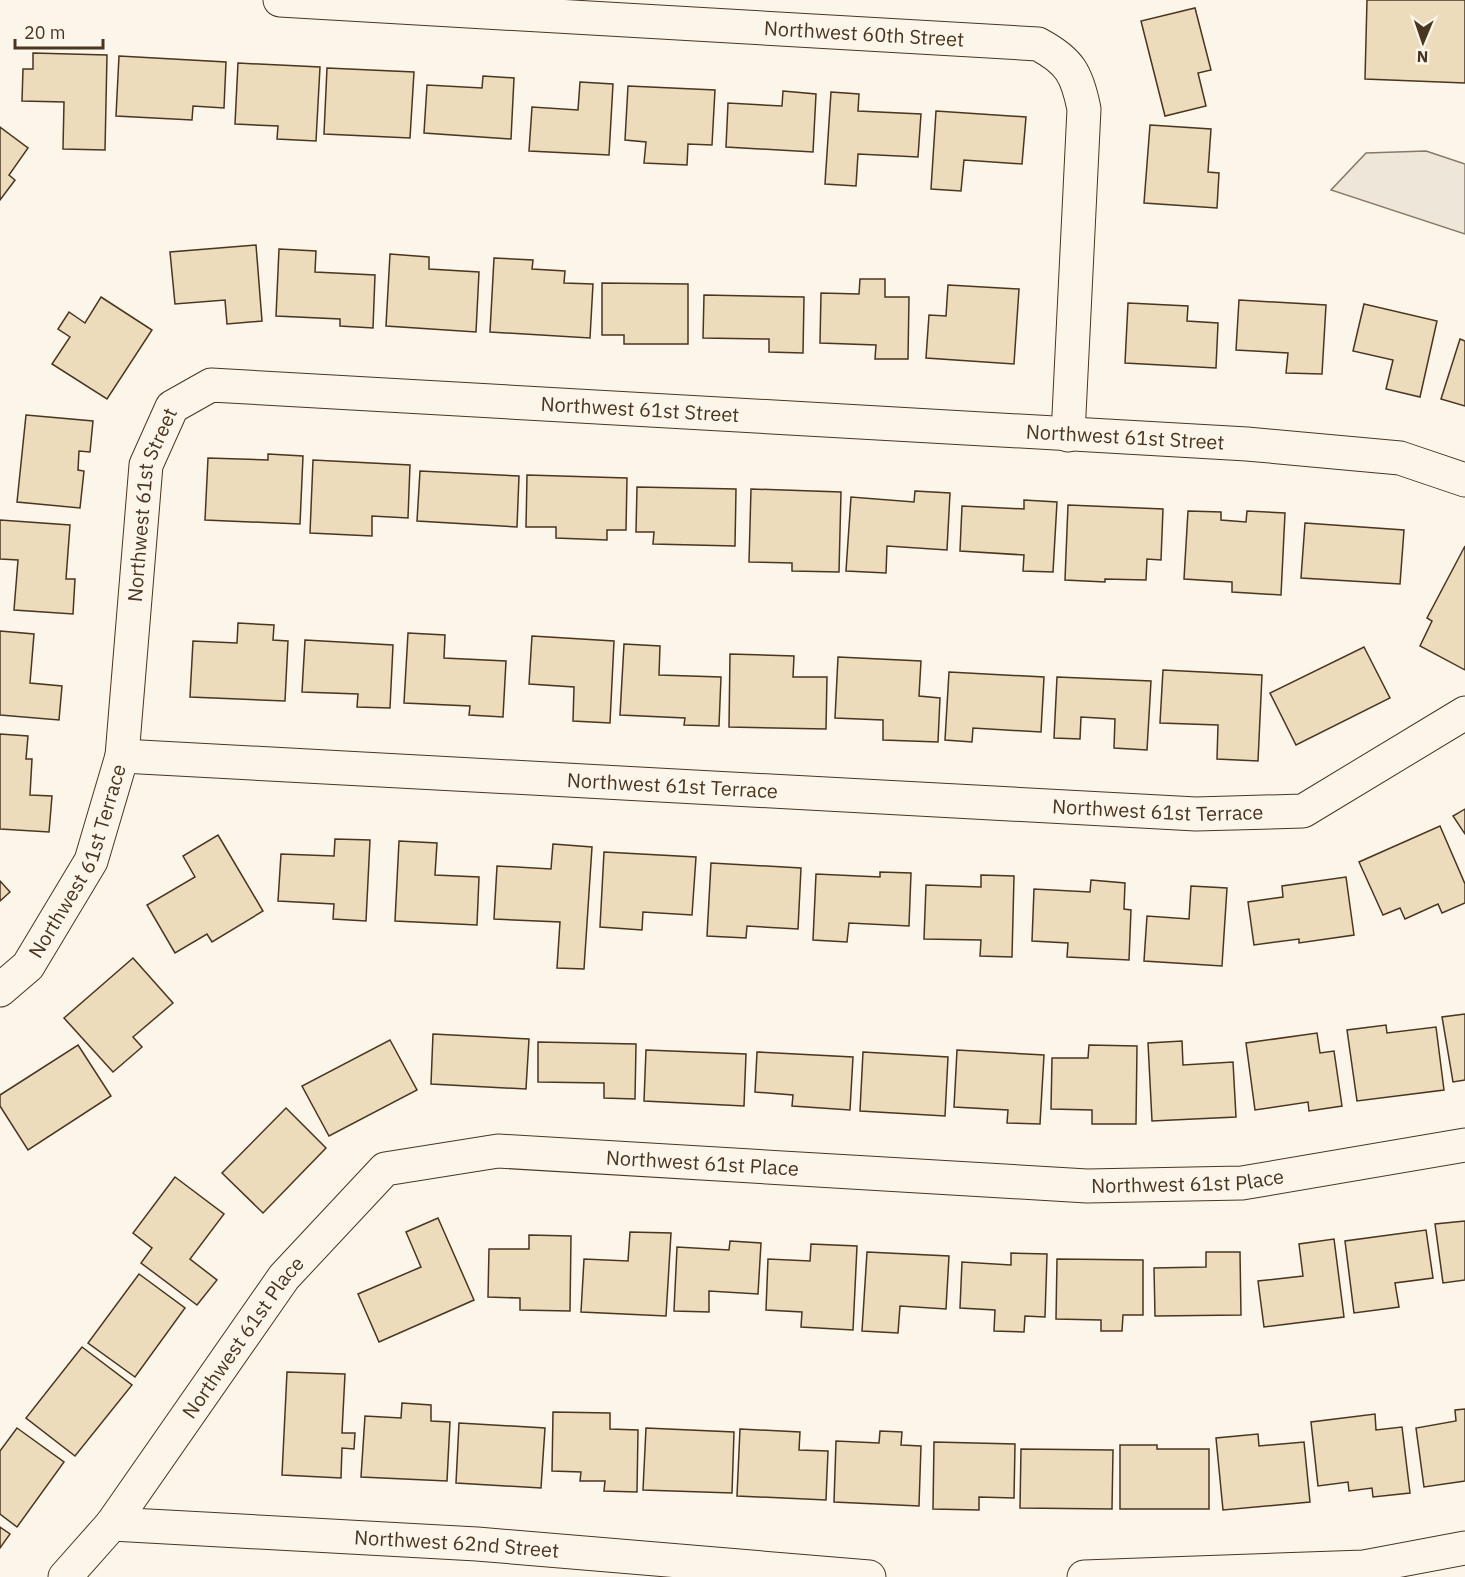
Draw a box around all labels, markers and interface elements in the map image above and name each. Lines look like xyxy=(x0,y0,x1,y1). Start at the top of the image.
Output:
scale bar xyxy=(15,12,104,50)
north arrow xyxy=(1393,12,1453,72)
street label: Northwest 60th Street xyxy=(763,14,965,53)
text: 20 m xyxy=(24,21,66,44)
text: N xyxy=(1416,47,1429,67)
street label: Northwest 61st Street xyxy=(540,390,740,428)
street label: Northwest 61st Street xyxy=(121,403,183,603)
street label: Northwest 61st Street xyxy=(1025,417,1225,456)
street label: Northwest 61st Terrace xyxy=(22,761,132,963)
street label: Northwest 61st Terrace xyxy=(566,766,779,804)
street label: Northwest 61st Terrace xyxy=(1051,792,1264,827)
street label: Northwest 61st Place xyxy=(605,1143,800,1182)
street label: Northwest 61st Place xyxy=(1091,1162,1286,1199)
street label: Northwest 61st Place xyxy=(176,1250,310,1424)
street label: Northwest 62nd Street xyxy=(353,1523,560,1564)

